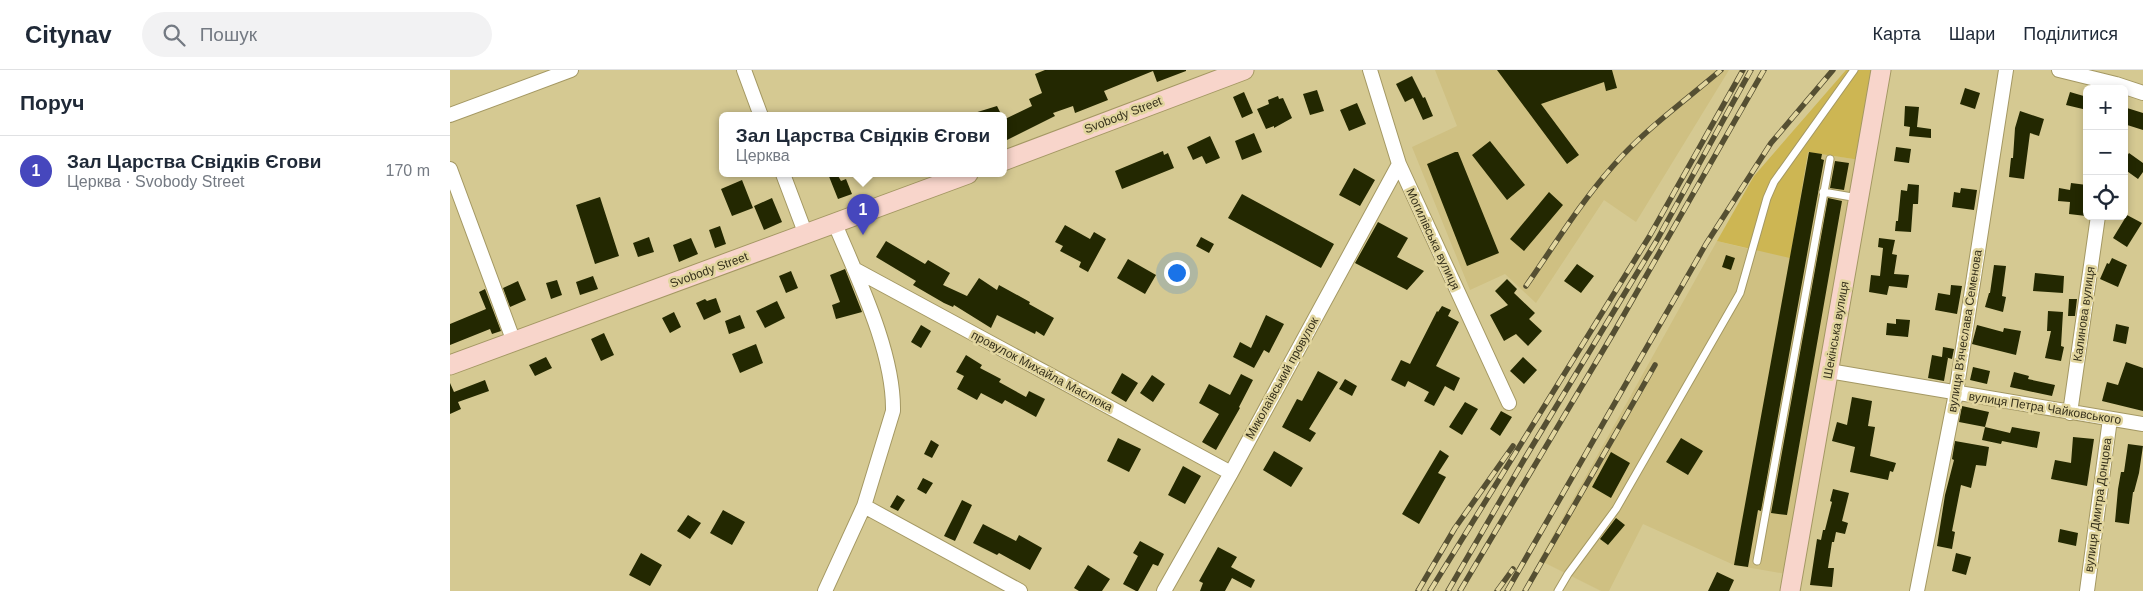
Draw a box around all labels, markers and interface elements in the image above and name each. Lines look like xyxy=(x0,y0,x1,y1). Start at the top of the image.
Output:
search box xyxy=(142,12,492,57)
text: Citynav xyxy=(25,21,112,48)
icon: search xyxy=(160,21,188,49)
text: Пошук xyxy=(200,24,257,45)
text: Карта xyxy=(1873,24,1921,44)
text: Шари xyxy=(1949,24,1995,44)
text: Поділитися xyxy=(2023,24,2118,44)
map controls xyxy=(2083,85,2128,220)
button: + xyxy=(2083,85,2128,130)
text: Поруч xyxy=(20,91,84,114)
street label: Svobody Street xyxy=(1082,94,1164,136)
popup xyxy=(719,112,1007,177)
text: Зал Царства Свідків Єгови xyxy=(736,125,990,146)
button: − xyxy=(2083,130,2128,175)
text: Церква xyxy=(736,147,790,164)
text: Зал Царства Свідків Єгови xyxy=(67,151,321,172)
text: 1 xyxy=(32,162,40,179)
text: 170 m xyxy=(386,162,430,179)
text: Церква · Svobody Street xyxy=(67,173,244,190)
button: locate xyxy=(2083,175,2128,220)
street label: Могилівська вулиця xyxy=(1403,186,1463,292)
pin: 1 xyxy=(847,194,879,235)
street label: вулиця В'ячеслава Семенова xyxy=(1945,248,1985,413)
street label: Svobody Street xyxy=(668,249,751,291)
your location xyxy=(1164,260,1190,286)
street label: Калинова вулиця xyxy=(2070,266,2098,362)
street label: Шекінська вулиця xyxy=(1821,280,1851,380)
street label: Миколаївський провулок xyxy=(1243,314,1322,441)
street label: провулок Михайла Маслюка xyxy=(969,328,1115,414)
street label: вулиця Петра Чайковського xyxy=(1968,389,2123,427)
street label: вулиця Дмитра Донцова xyxy=(2082,437,2114,573)

